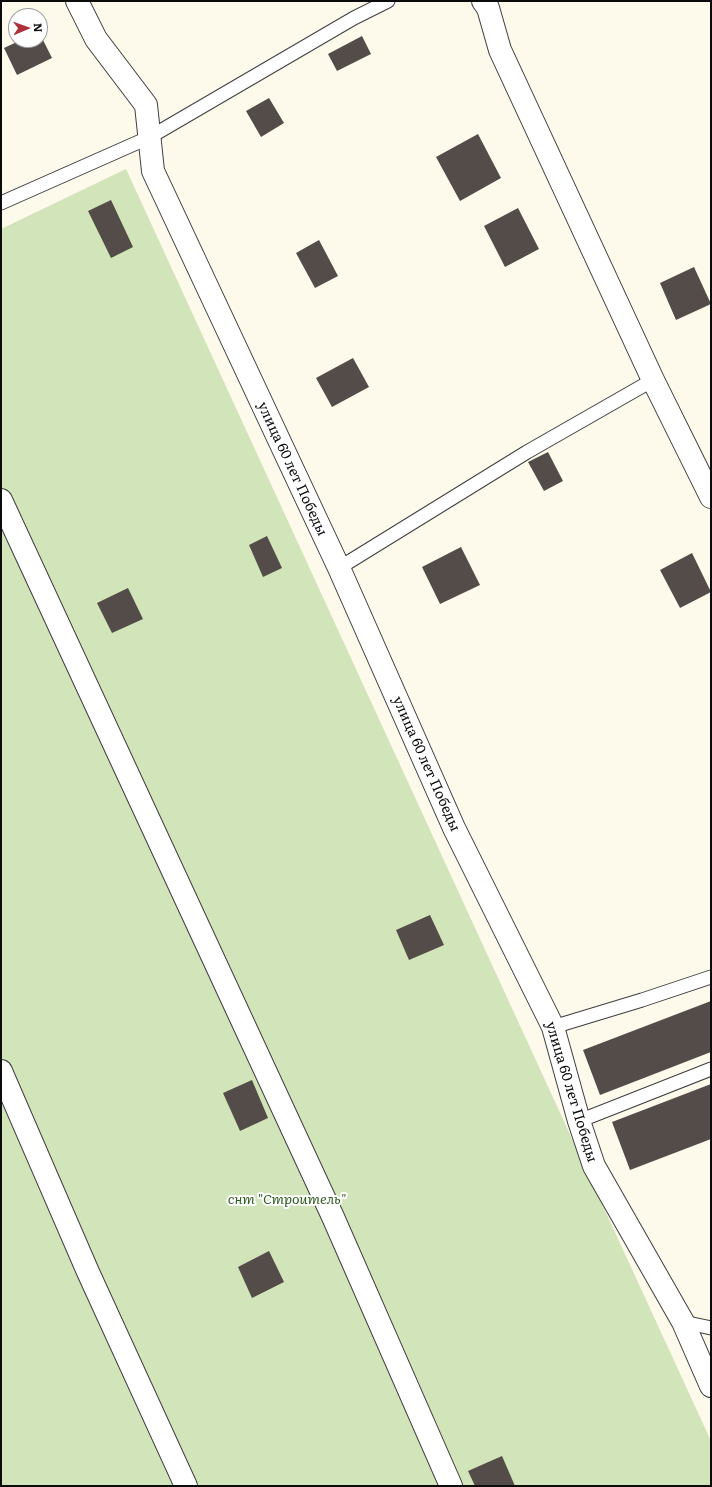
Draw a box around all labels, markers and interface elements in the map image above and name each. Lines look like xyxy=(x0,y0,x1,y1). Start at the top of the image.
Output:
north arrow xyxy=(8,8,48,48)
text: N xyxy=(31,23,47,33)
street label: улица 60 лет Победы xyxy=(253,399,331,539)
street label: улица 60 лет Победы xyxy=(389,694,463,834)
street label: улица 60 лет Победы xyxy=(542,1020,600,1164)
park label: снт "Строитель" xyxy=(228,1192,346,1208)

